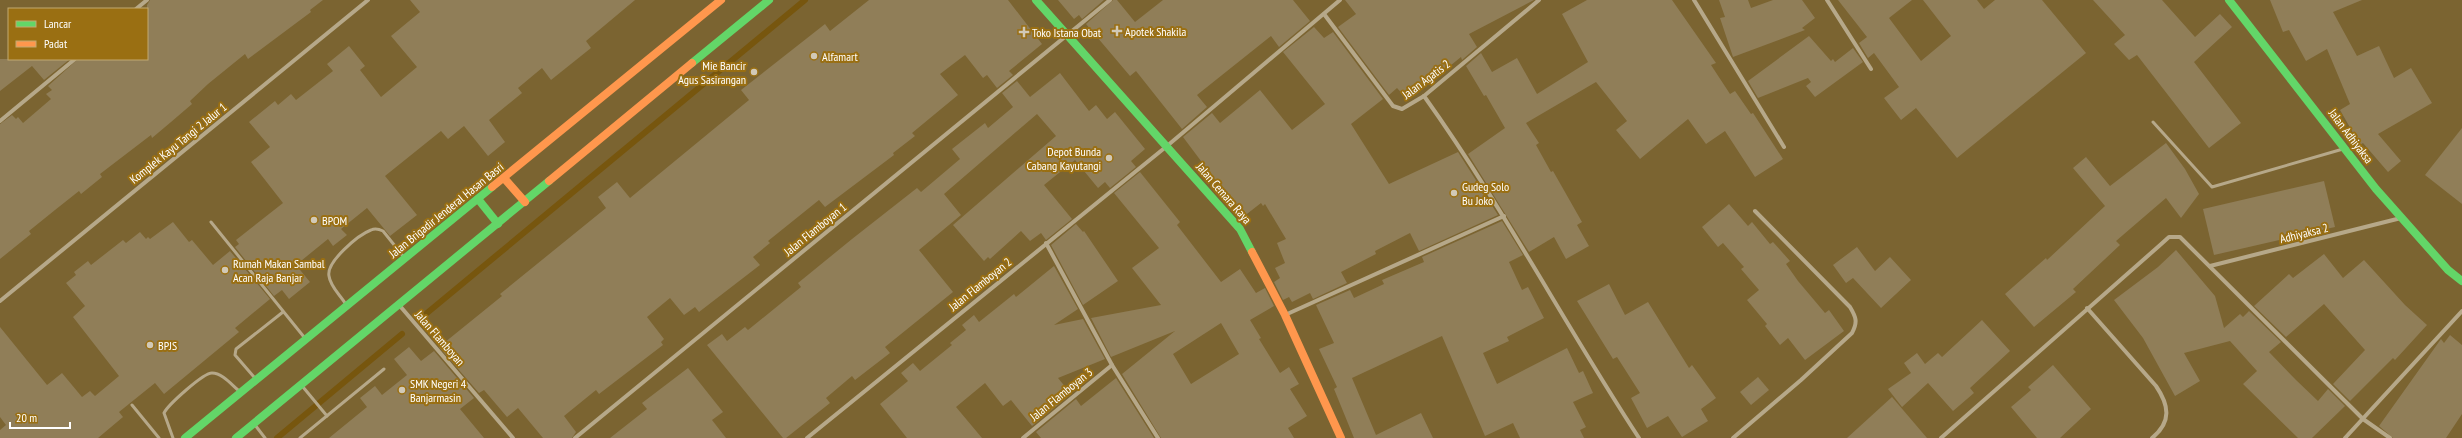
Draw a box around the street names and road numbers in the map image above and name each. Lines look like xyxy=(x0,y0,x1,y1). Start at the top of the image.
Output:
street label: Jalan Agatis 2 xyxy=(1398,56,1453,103)
street label: Komplek Kayu Tangi 2 Jalur 1 xyxy=(127,99,229,187)
street label: Jalan Adhiyaksa xyxy=(2325,105,2376,166)
street label: Jalan Brigadir Jenderal Hasan Basri xyxy=(385,159,506,262)
street label: Jalan Cemara Raya xyxy=(1193,159,1255,227)
street label: Jalan Flamboyan 1 xyxy=(780,199,849,259)
street label: Adhiyaksa 2 xyxy=(2278,220,2330,246)
street label: Jalan Flamboyan 2 xyxy=(945,254,1014,314)
street label: Jalan Flamboyan xyxy=(411,307,468,369)
street label: Jalan Flamboyan 3 xyxy=(1026,364,1095,424)

